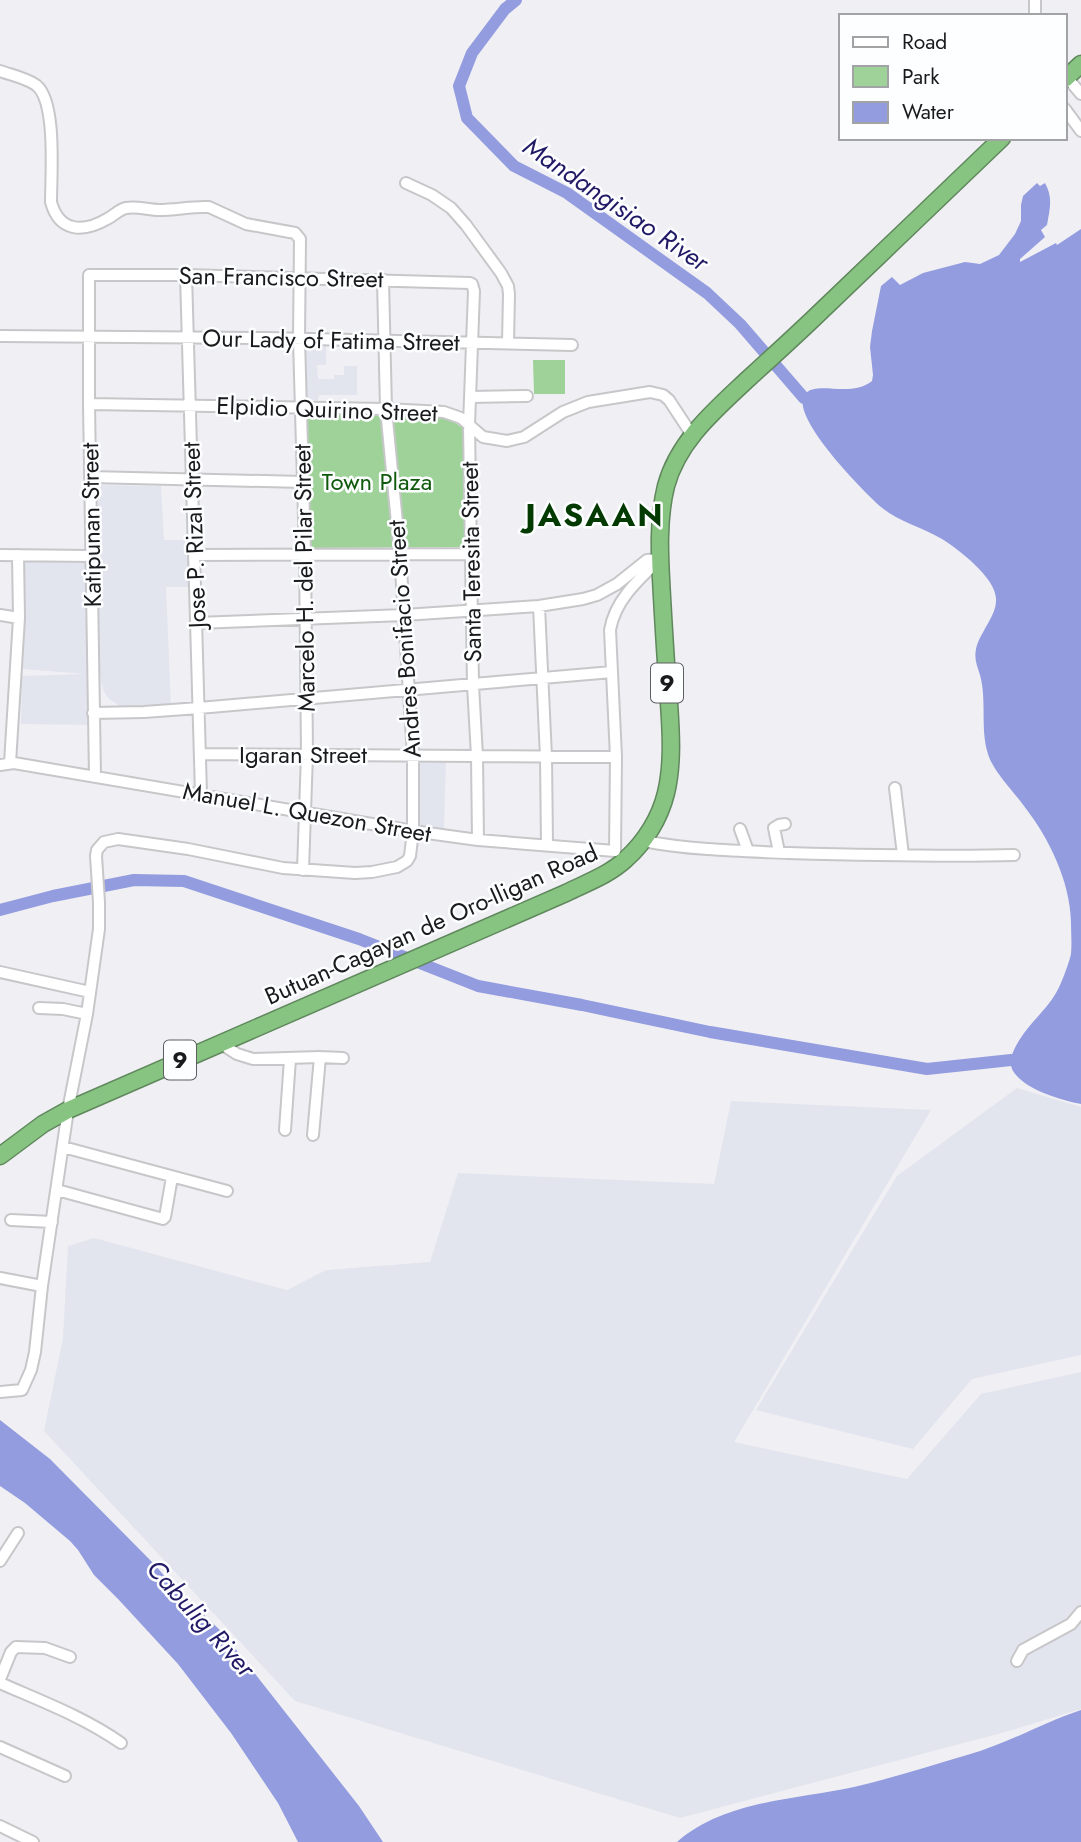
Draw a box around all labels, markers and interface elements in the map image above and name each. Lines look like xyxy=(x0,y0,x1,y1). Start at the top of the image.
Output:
legend xyxy=(839,14,1067,140)
text: Road xyxy=(902,27,947,57)
text: Park xyxy=(902,62,940,92)
text: Water xyxy=(902,97,955,127)
water label: Mandangisiao River xyxy=(516,128,718,281)
street label: San Francisco Street xyxy=(178,258,384,296)
street label: Our Lady of Fatima Street xyxy=(202,320,460,360)
street label: Elpidio Quirino Street xyxy=(216,388,438,430)
street label: Jose P. Rizal Street xyxy=(173,441,215,632)
street label: Katipunan Street xyxy=(72,442,110,608)
street label: Marcelo H. del Pilar Street xyxy=(284,443,324,712)
street label: Santa Teresita Street xyxy=(452,461,490,663)
park label: Town Plaza xyxy=(322,464,432,499)
district label: JASAAN xyxy=(519,492,665,538)
street label: Andres Bonifacio Street xyxy=(378,519,430,759)
road number: 9 xyxy=(651,664,683,702)
street label: Igaran Street xyxy=(239,737,367,772)
street label: Manuel L. Quezon Street xyxy=(180,773,434,851)
street label: Butuan-Cagayan de Oro-Iligan Road xyxy=(259,835,603,1013)
road number: 9 xyxy=(164,1040,196,1079)
water label: Cabulig River xyxy=(138,1551,265,1686)

